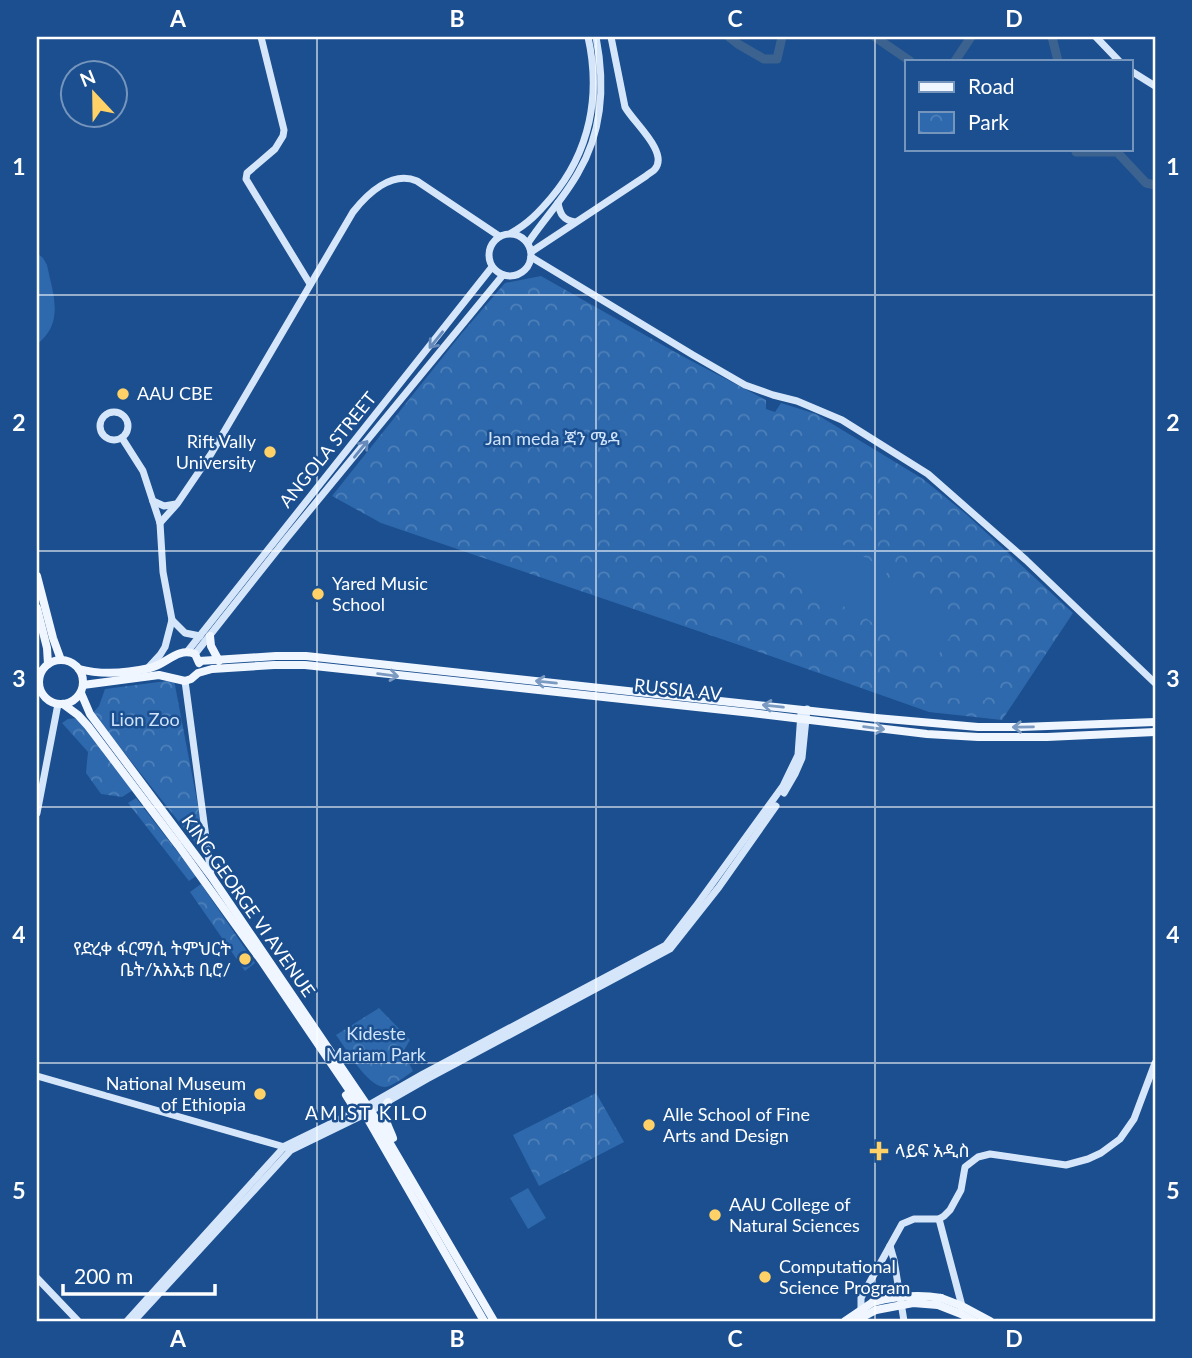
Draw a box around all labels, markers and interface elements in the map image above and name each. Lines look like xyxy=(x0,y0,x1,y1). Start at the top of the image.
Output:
text: A xyxy=(169,4,187,32)
text: B xyxy=(449,4,465,32)
text: C xyxy=(727,4,743,32)
text: D xyxy=(1005,4,1023,32)
north arrow xyxy=(60,60,130,130)
legend xyxy=(905,60,1132,150)
text: N xyxy=(76,64,99,91)
text: Road xyxy=(968,73,1015,98)
text: Park xyxy=(968,109,1009,134)
text: 1 xyxy=(12,152,26,180)
text: 1 xyxy=(1166,152,1180,180)
one-way arrow xyxy=(428,331,443,349)
place label: AAU CBE xyxy=(137,382,213,404)
marker: AAU CBE xyxy=(115,386,131,402)
street label: ANGOLA STREET xyxy=(274,387,381,511)
text: 2 xyxy=(12,408,26,436)
text: 2 xyxy=(1166,408,1180,436)
park label: Jan meda ጃን ሜዳ xyxy=(485,427,621,449)
place label: Rift Vally University xyxy=(176,430,257,473)
one-way arrow xyxy=(353,440,369,458)
marker: Rift Vally University xyxy=(262,444,278,460)
place label: Yared Music School xyxy=(332,572,428,615)
marker: Yared Music School xyxy=(310,586,326,602)
text: 3 xyxy=(12,664,26,692)
text: 3 xyxy=(1166,664,1180,692)
one-way arrow xyxy=(376,668,398,681)
street label: RUSSIA AV xyxy=(633,673,724,705)
one-way arrow xyxy=(535,675,558,688)
one-way arrow xyxy=(762,699,784,712)
park label: Lion Zoo xyxy=(110,708,180,730)
one-way arrow xyxy=(1012,720,1035,734)
one-way arrow xyxy=(862,721,885,734)
street label: KING GEORGE VI AVENUE xyxy=(178,810,320,1001)
text: 4 xyxy=(12,920,26,948)
text: 4 xyxy=(1166,920,1180,948)
place label: የድረቀ ፋርማሲ ትምህርት ቤት/አአኢቴ ቢሮ/ xyxy=(73,937,231,980)
marker: የድረቀ ፋርማሲ ትምህርት ቤት/አአኢቴ ቢሮ/ xyxy=(237,951,253,967)
park label: Kideste Mariam Park xyxy=(326,1022,427,1065)
place label: National Museum of Ethiopia xyxy=(106,1072,246,1115)
marker: National Museum of Ethiopia xyxy=(252,1086,268,1102)
district label: AMIST KILO xyxy=(305,1101,429,1124)
place label: Alle School of Fine Arts and Design xyxy=(663,1103,810,1146)
marker: Alle School of Fine Arts and Design xyxy=(641,1117,657,1133)
place label: ላይፍ አዲስ xyxy=(895,1139,970,1161)
marker: ላይፍ አዲስ xyxy=(869,1141,889,1161)
text: 5 xyxy=(12,1176,26,1204)
text: 5 xyxy=(1166,1176,1180,1204)
place label: AAU College of Natural Sciences xyxy=(729,1193,860,1236)
marker: AAU College of Natural Sciences xyxy=(707,1207,723,1223)
scale bar xyxy=(63,1253,215,1297)
place label: Computational Science Program xyxy=(779,1255,910,1298)
text: 200 m xyxy=(74,1263,133,1288)
marker: Computational Science Program xyxy=(757,1269,773,1285)
text: A xyxy=(169,1324,187,1352)
text: B xyxy=(449,1324,465,1352)
text: C xyxy=(727,1324,743,1352)
text: D xyxy=(1005,1324,1023,1352)

